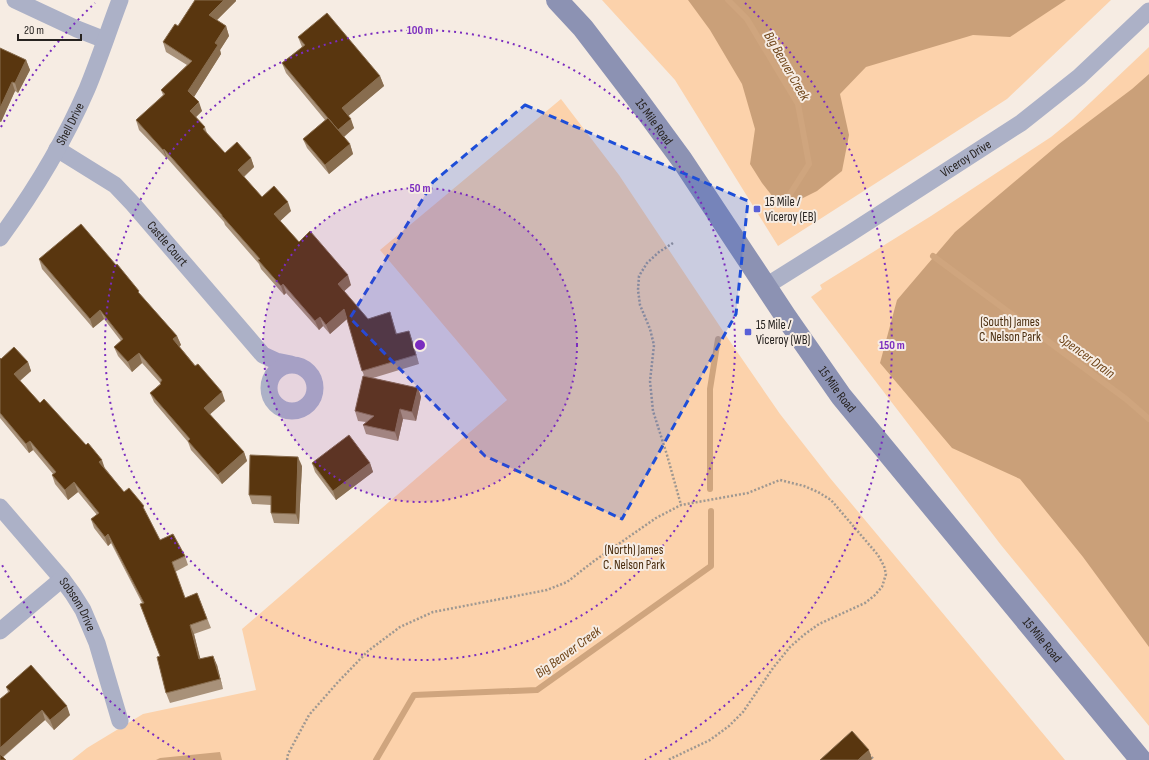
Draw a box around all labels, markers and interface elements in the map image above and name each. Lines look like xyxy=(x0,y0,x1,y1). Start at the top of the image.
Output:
scale bar xyxy=(18,16,81,42)
text: 20 m xyxy=(24,23,44,38)
text: 100 m xyxy=(407,23,433,38)
water label: Big Beaver Creek xyxy=(760,28,814,104)
street label: 15 Mile Road xyxy=(632,96,676,148)
street label: Shell Drive xyxy=(53,100,88,148)
street label: Viceroy Drive xyxy=(937,136,994,181)
text: 50 m xyxy=(410,181,430,196)
place label: 15 Mile / Viceroy (EB) xyxy=(765,194,816,225)
marker: 15 Mile / Viceroy (EB) xyxy=(752,204,762,214)
street label: Castle Court xyxy=(143,218,191,270)
park label: (South) James C. Nelson Park xyxy=(979,314,1041,345)
place label: 15 Mile / Viceroy (WB) xyxy=(756,317,811,348)
marker: 15 Mile / Viceroy (WB) xyxy=(743,327,753,337)
water label: Spencer Drain xyxy=(1056,330,1118,382)
centre of rings xyxy=(413,338,427,352)
text: 150 m xyxy=(879,338,905,353)
street label: 15 Mile Road xyxy=(815,363,859,416)
park label: (North) James C. Nelson Park xyxy=(603,542,665,573)
street label: Sobsom Drive xyxy=(56,574,99,634)
street label: 15 Mile Road xyxy=(1019,614,1065,666)
water label: Big Beaver Creek xyxy=(532,622,605,682)

